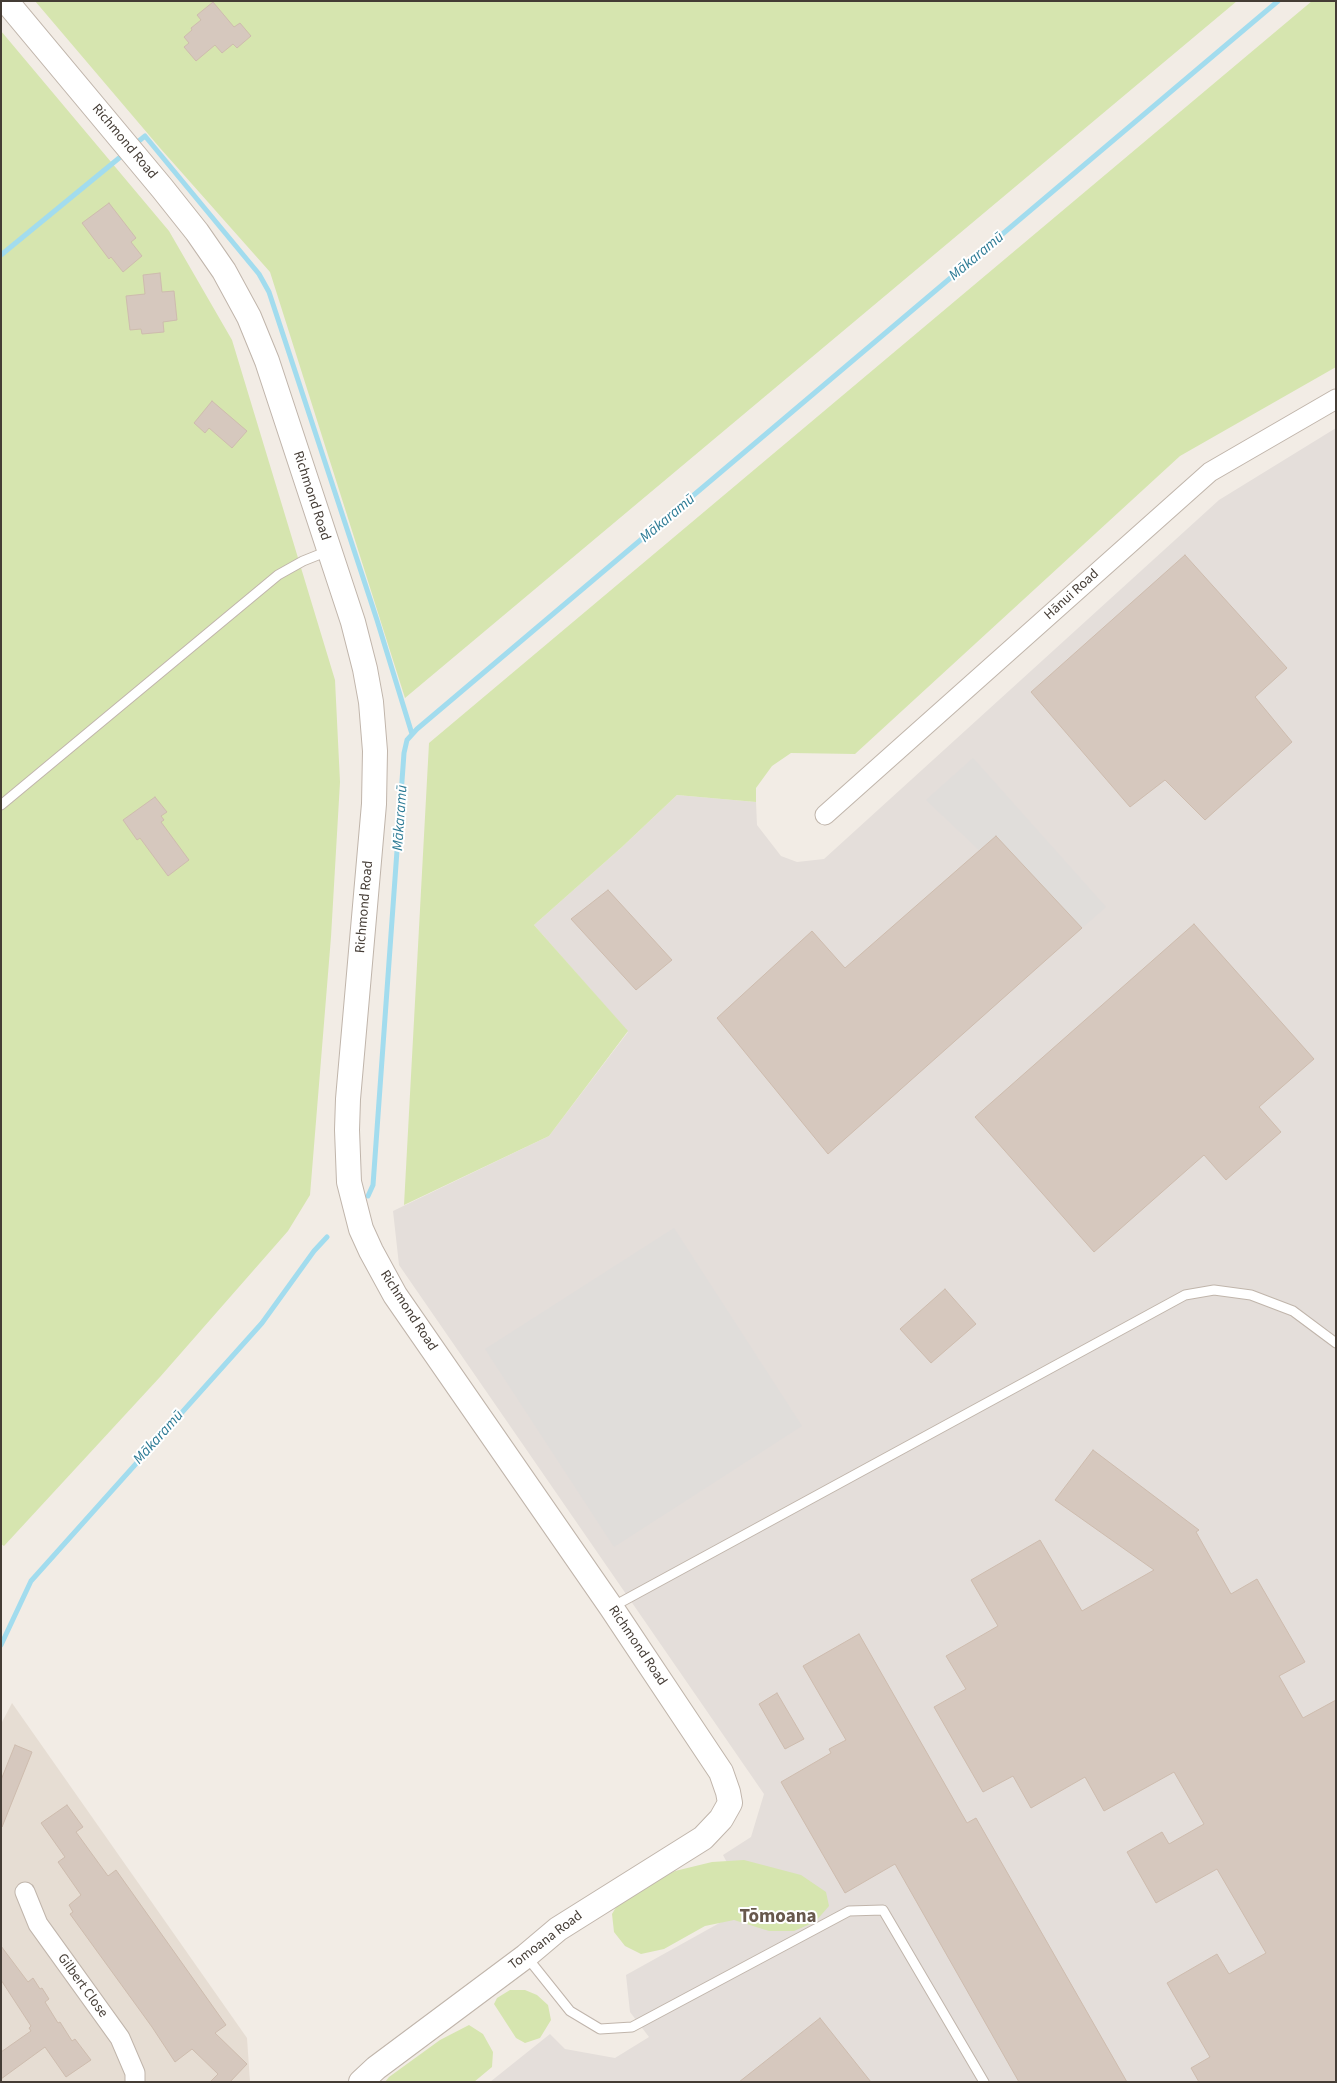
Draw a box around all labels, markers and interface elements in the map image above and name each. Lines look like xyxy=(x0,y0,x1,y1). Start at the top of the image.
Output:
street label: Richmond Road xyxy=(88,101,160,183)
water label: Mākaramū xyxy=(946,229,1008,285)
street label: Richmond Road xyxy=(289,449,333,543)
water label: Mākaramū xyxy=(637,491,699,547)
street label: Hānui Road xyxy=(1041,566,1103,624)
water label: Mākaramū xyxy=(390,784,412,852)
street label: Richmond Road xyxy=(353,860,377,954)
street label: Richmond Road xyxy=(376,1267,440,1355)
water label: Mākaramū xyxy=(130,1407,188,1469)
street label: Richmond Road xyxy=(604,1603,670,1689)
district label: Tōmoana xyxy=(739,1907,817,1929)
street label: Tomoana Road xyxy=(506,1908,586,1974)
street label: Gilbert Close xyxy=(53,1951,111,2021)

